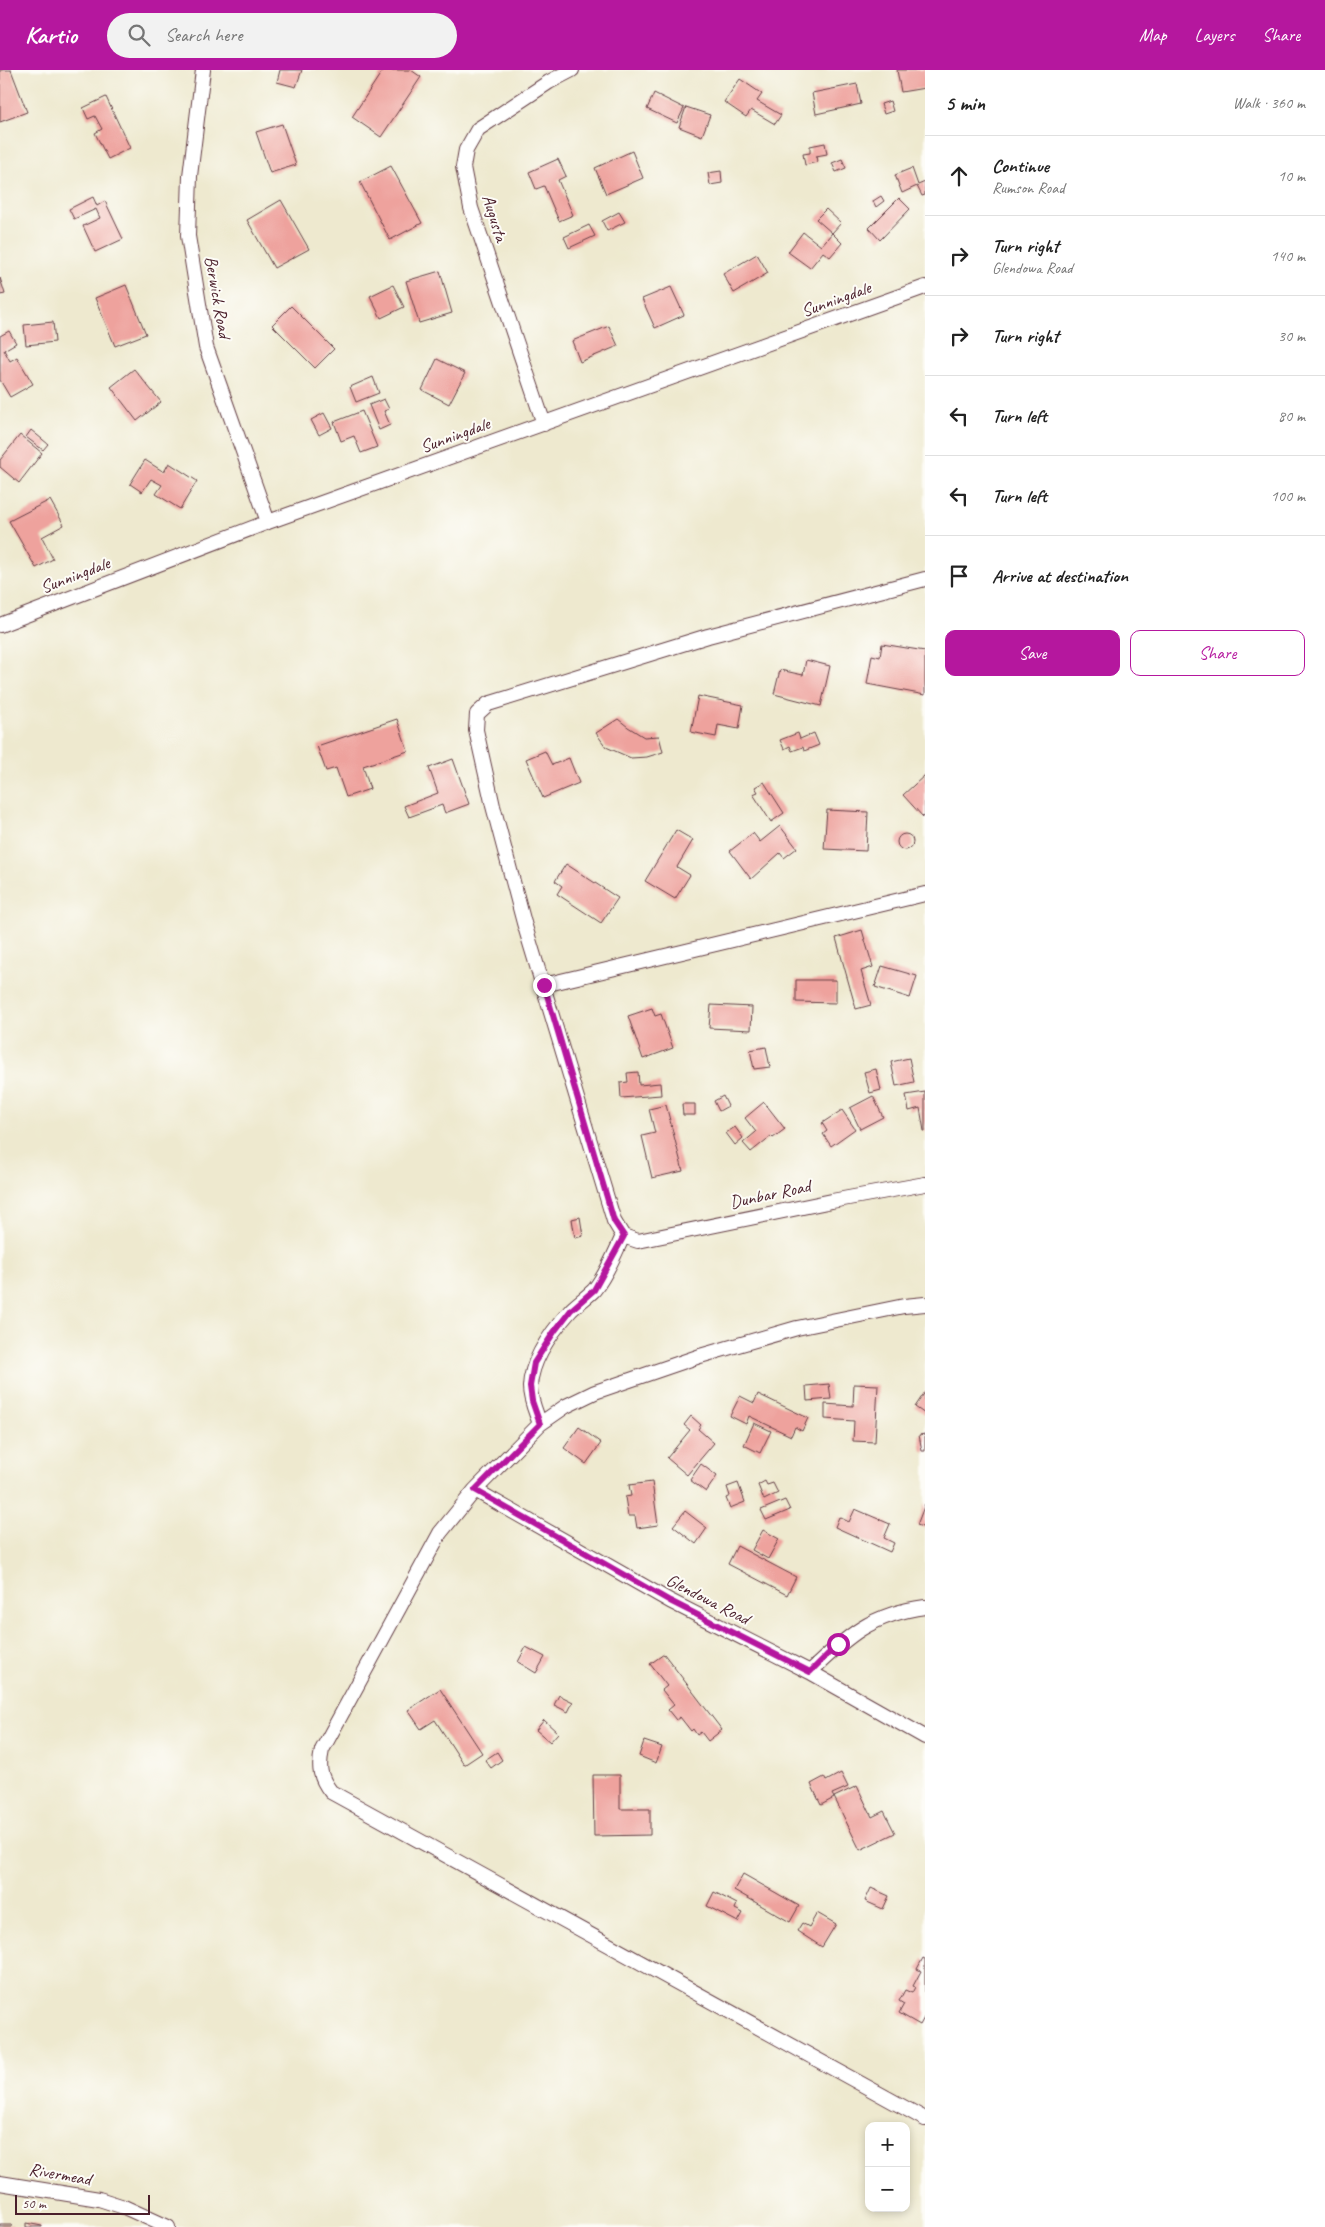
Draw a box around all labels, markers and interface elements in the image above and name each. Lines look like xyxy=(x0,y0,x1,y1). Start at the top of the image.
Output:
search box xyxy=(107,13,457,58)
text: Kartio xyxy=(25,20,77,50)
icon: search xyxy=(125,21,153,49)
text: Search here xyxy=(165,23,242,47)
text: Map xyxy=(1139,24,1167,46)
text: Layers xyxy=(1195,24,1234,46)
text: Share xyxy=(1262,24,1300,46)
text: 5 min xyxy=(945,90,985,116)
text: Walk · 360 m xyxy=(1233,93,1305,113)
text: Continue xyxy=(992,154,1049,178)
icon: ahead xyxy=(945,162,973,190)
text: 10 m xyxy=(1278,166,1305,186)
text: Rumson Road xyxy=(992,178,1065,198)
street label: Augusta xyxy=(477,192,513,246)
text: Turn right xyxy=(992,234,1059,258)
icon: right xyxy=(945,242,973,270)
text: 140 m xyxy=(1271,246,1305,266)
street label: Berwick Road xyxy=(200,254,237,343)
text: Glendowa Road xyxy=(992,258,1072,278)
street label: Sunningdale xyxy=(798,276,875,322)
icon: right xyxy=(945,322,973,350)
text: Turn right xyxy=(992,324,1059,348)
text: 30 m xyxy=(1278,326,1305,346)
icon: left xyxy=(945,402,973,430)
text: Turn left xyxy=(992,404,1047,428)
text: 80 m xyxy=(1278,406,1305,426)
street label: Sunningdale xyxy=(417,412,494,458)
icon: left xyxy=(945,482,973,510)
text: Turn left xyxy=(992,484,1047,508)
text: 100 m xyxy=(1271,486,1305,506)
street label: Sunningdale xyxy=(37,551,114,598)
icon: arrive xyxy=(945,562,973,590)
text: Arrive at destination xyxy=(992,564,1128,588)
button: Save xyxy=(945,630,1120,676)
button: Share xyxy=(1130,630,1305,676)
route end xyxy=(533,974,556,997)
street label: Dunbar Road xyxy=(728,1174,815,1213)
street label: Glendowa Road xyxy=(663,1569,756,1631)
route start xyxy=(827,1633,850,1656)
map controls xyxy=(865,2122,910,2212)
button: + xyxy=(865,2122,910,2167)
street label: Rivermead xyxy=(27,2158,96,2191)
button: − xyxy=(865,2167,910,2212)
scale bar xyxy=(15,2192,150,2215)
text: 50 m xyxy=(22,2195,46,2212)

